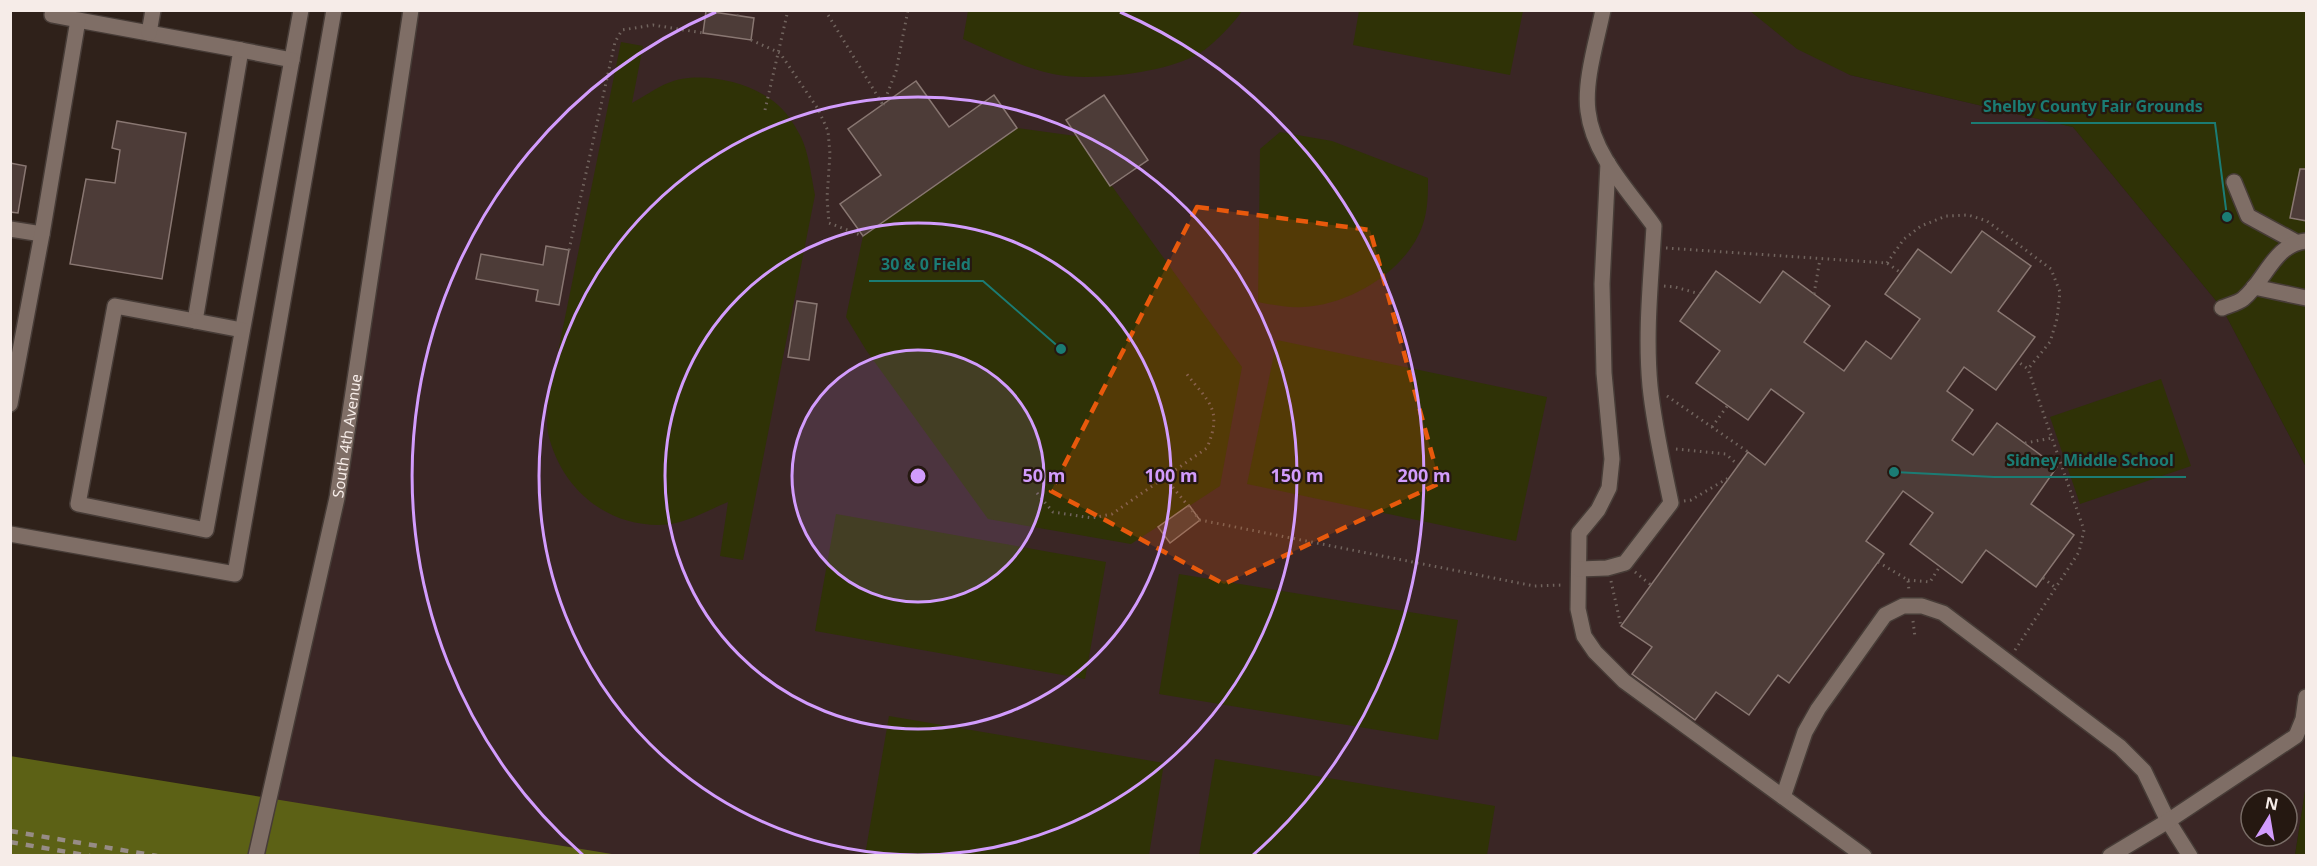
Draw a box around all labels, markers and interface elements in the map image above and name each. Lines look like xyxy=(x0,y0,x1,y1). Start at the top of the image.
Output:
callout: Shelby County Fair Grounds xyxy=(1971,89,2215,123)
text: Shelby County Fair Grounds xyxy=(1983,95,2203,117)
callout: 30 & 0 Field xyxy=(869,247,983,281)
text: 30 & 0 Field xyxy=(881,253,971,275)
street label: South 4th Avenue xyxy=(327,372,366,499)
callout: Sidney Middle School xyxy=(1994,443,2186,477)
text: Sidney Middle School xyxy=(2006,449,2174,471)
text: 50 m xyxy=(1023,463,1065,487)
text: 100 m xyxy=(1144,463,1198,487)
text: 150 m xyxy=(1270,463,1324,487)
text: 200 m xyxy=(1397,463,1451,487)
centre of rings xyxy=(908,466,928,486)
north arrow xyxy=(2239,788,2299,848)
text: N xyxy=(2263,791,2280,815)

